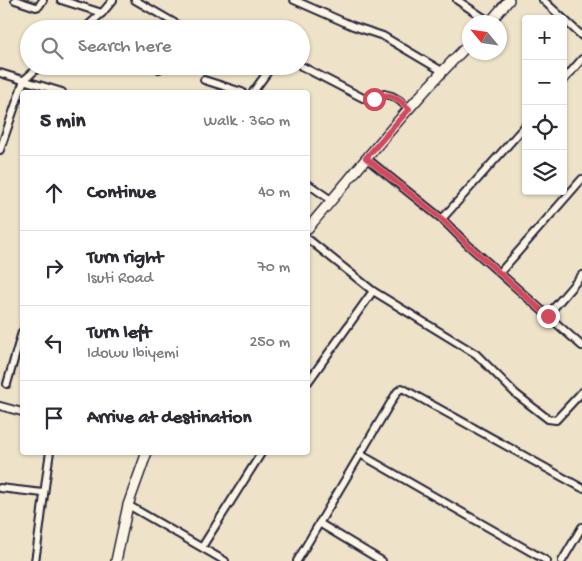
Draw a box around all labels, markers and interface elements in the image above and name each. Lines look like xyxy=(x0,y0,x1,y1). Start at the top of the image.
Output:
north arrow xyxy=(462,15,507,60)
map controls xyxy=(522,15,567,195)
button: + xyxy=(522,15,567,60)
search box xyxy=(20,20,310,75)
icon: search xyxy=(38,34,66,62)
text: Search here xyxy=(78,36,172,59)
button: − xyxy=(522,60,567,105)
route start xyxy=(363,88,386,111)
button: locate xyxy=(522,105,567,150)
text: 5 min xyxy=(40,110,85,135)
text: Walk · 360 m xyxy=(204,113,290,132)
button: layers xyxy=(522,150,567,195)
icon: ahead xyxy=(40,179,68,207)
text: Continue xyxy=(87,182,156,205)
text: 40 m xyxy=(258,184,290,203)
text: Turn right xyxy=(87,247,163,270)
icon: right xyxy=(40,254,68,282)
text: 70 m xyxy=(257,259,290,278)
text: Isuti Road xyxy=(87,270,153,289)
route end xyxy=(537,305,560,328)
text: Turn left xyxy=(87,322,151,345)
icon: left xyxy=(40,329,68,357)
text: 250 m xyxy=(250,334,290,353)
text: Idowu Ibiyemi xyxy=(87,345,179,364)
icon: arrive xyxy=(40,404,68,432)
text: Arrive at destination xyxy=(87,407,251,430)

